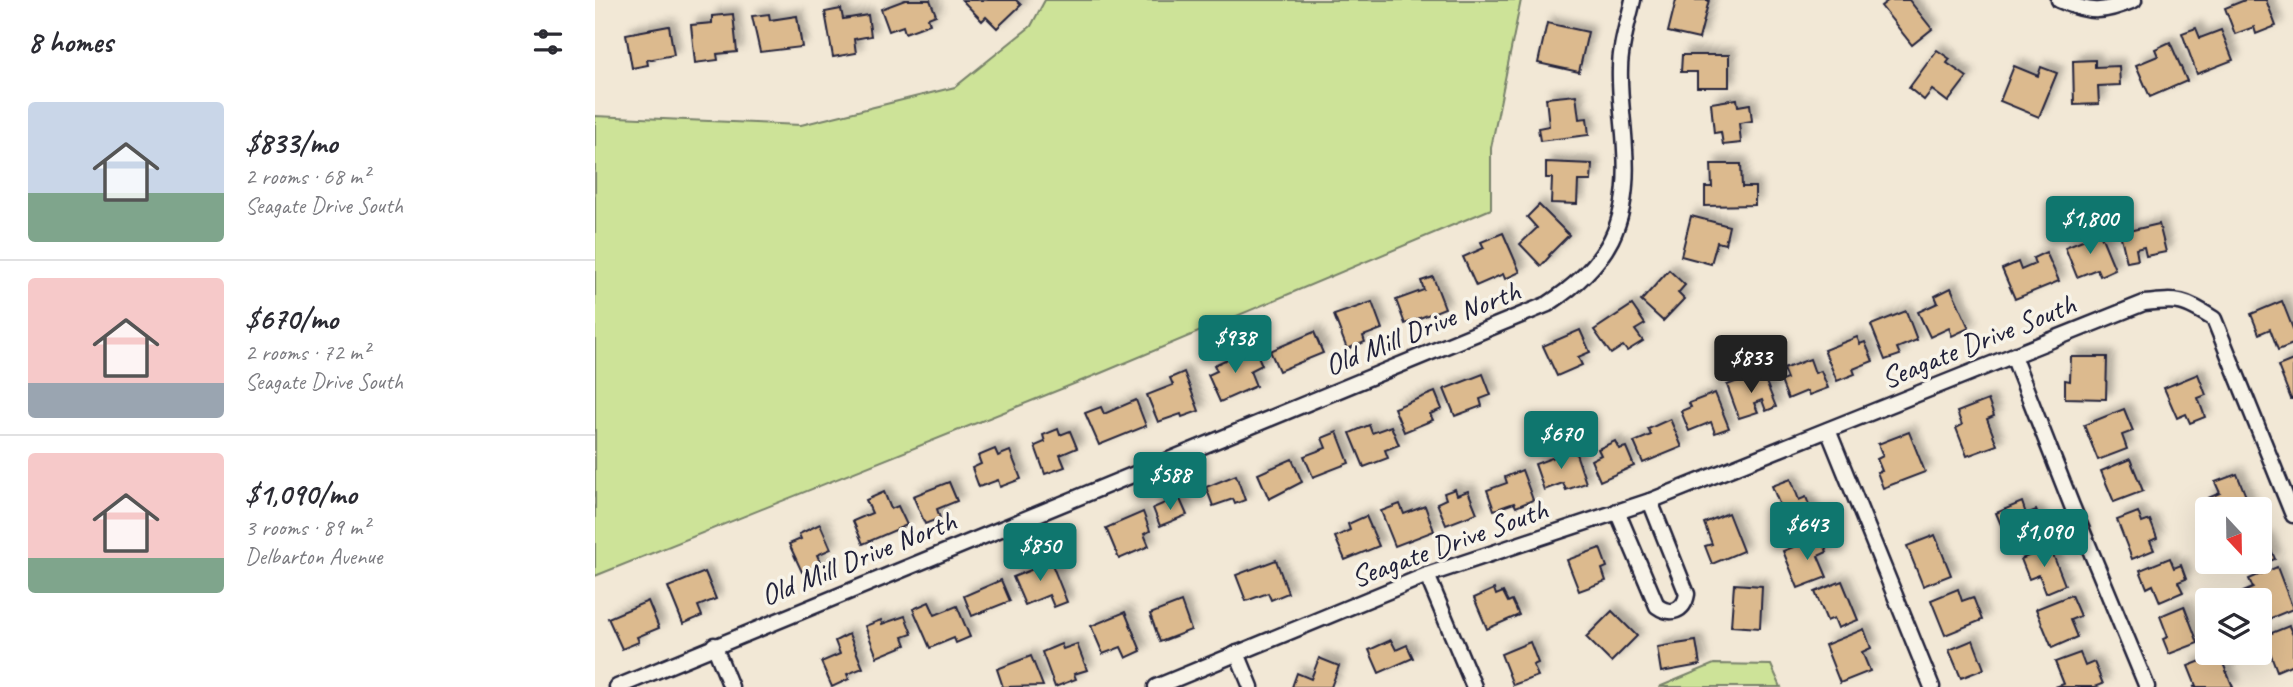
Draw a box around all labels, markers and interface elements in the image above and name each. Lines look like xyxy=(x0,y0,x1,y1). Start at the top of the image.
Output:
text: 8 homes xyxy=(28,23,113,61)
icon: filters xyxy=(529,23,567,61)
text: $833/mo xyxy=(245,124,337,162)
icon: home xyxy=(84,130,168,214)
text: 2 rooms · 68 m² xyxy=(245,162,369,191)
text: Seagate Drive South xyxy=(245,191,403,220)
pin: $1,800 xyxy=(2033,196,2147,256)
text: $1,800 xyxy=(2062,204,2118,233)
street label: Old Mill Drive North xyxy=(1319,271,1525,384)
street label: Seagate Drive South xyxy=(1875,285,2081,397)
text: $670/mo xyxy=(245,300,338,338)
icon: home xyxy=(84,306,168,390)
pin: $938 xyxy=(1194,316,1276,375)
text: $938 xyxy=(1214,323,1256,352)
pin: $833 xyxy=(1710,336,1792,395)
text: 2 rooms · 72 m² xyxy=(245,338,369,367)
text: $833 xyxy=(1730,343,1772,372)
text: Seagate Drive South xyxy=(245,367,403,396)
pin: $670 xyxy=(1520,412,1602,471)
text: $670 xyxy=(1540,419,1582,448)
pin: $588 xyxy=(1129,452,1211,512)
text: $588 xyxy=(1149,460,1191,489)
text: $1,090/mo xyxy=(245,475,357,513)
icon: home xyxy=(84,481,168,565)
street label: Seagate Drive South xyxy=(1346,490,1553,596)
north arrow xyxy=(2195,497,2271,574)
map controls xyxy=(2195,497,2272,665)
street label: Old Mill Drive North xyxy=(755,501,961,614)
pin: $643 xyxy=(1766,503,1848,562)
text: $643 xyxy=(1786,510,1828,539)
pin: $1,090 xyxy=(1987,510,2101,569)
text: 3 rooms · 89 m² xyxy=(245,513,369,542)
text: $1,090 xyxy=(2016,517,2072,546)
pin: $850 xyxy=(999,524,1081,583)
text: $850 xyxy=(1019,531,1061,560)
text: Delbarton Avenue xyxy=(245,542,382,571)
button: layers xyxy=(2195,588,2272,665)

